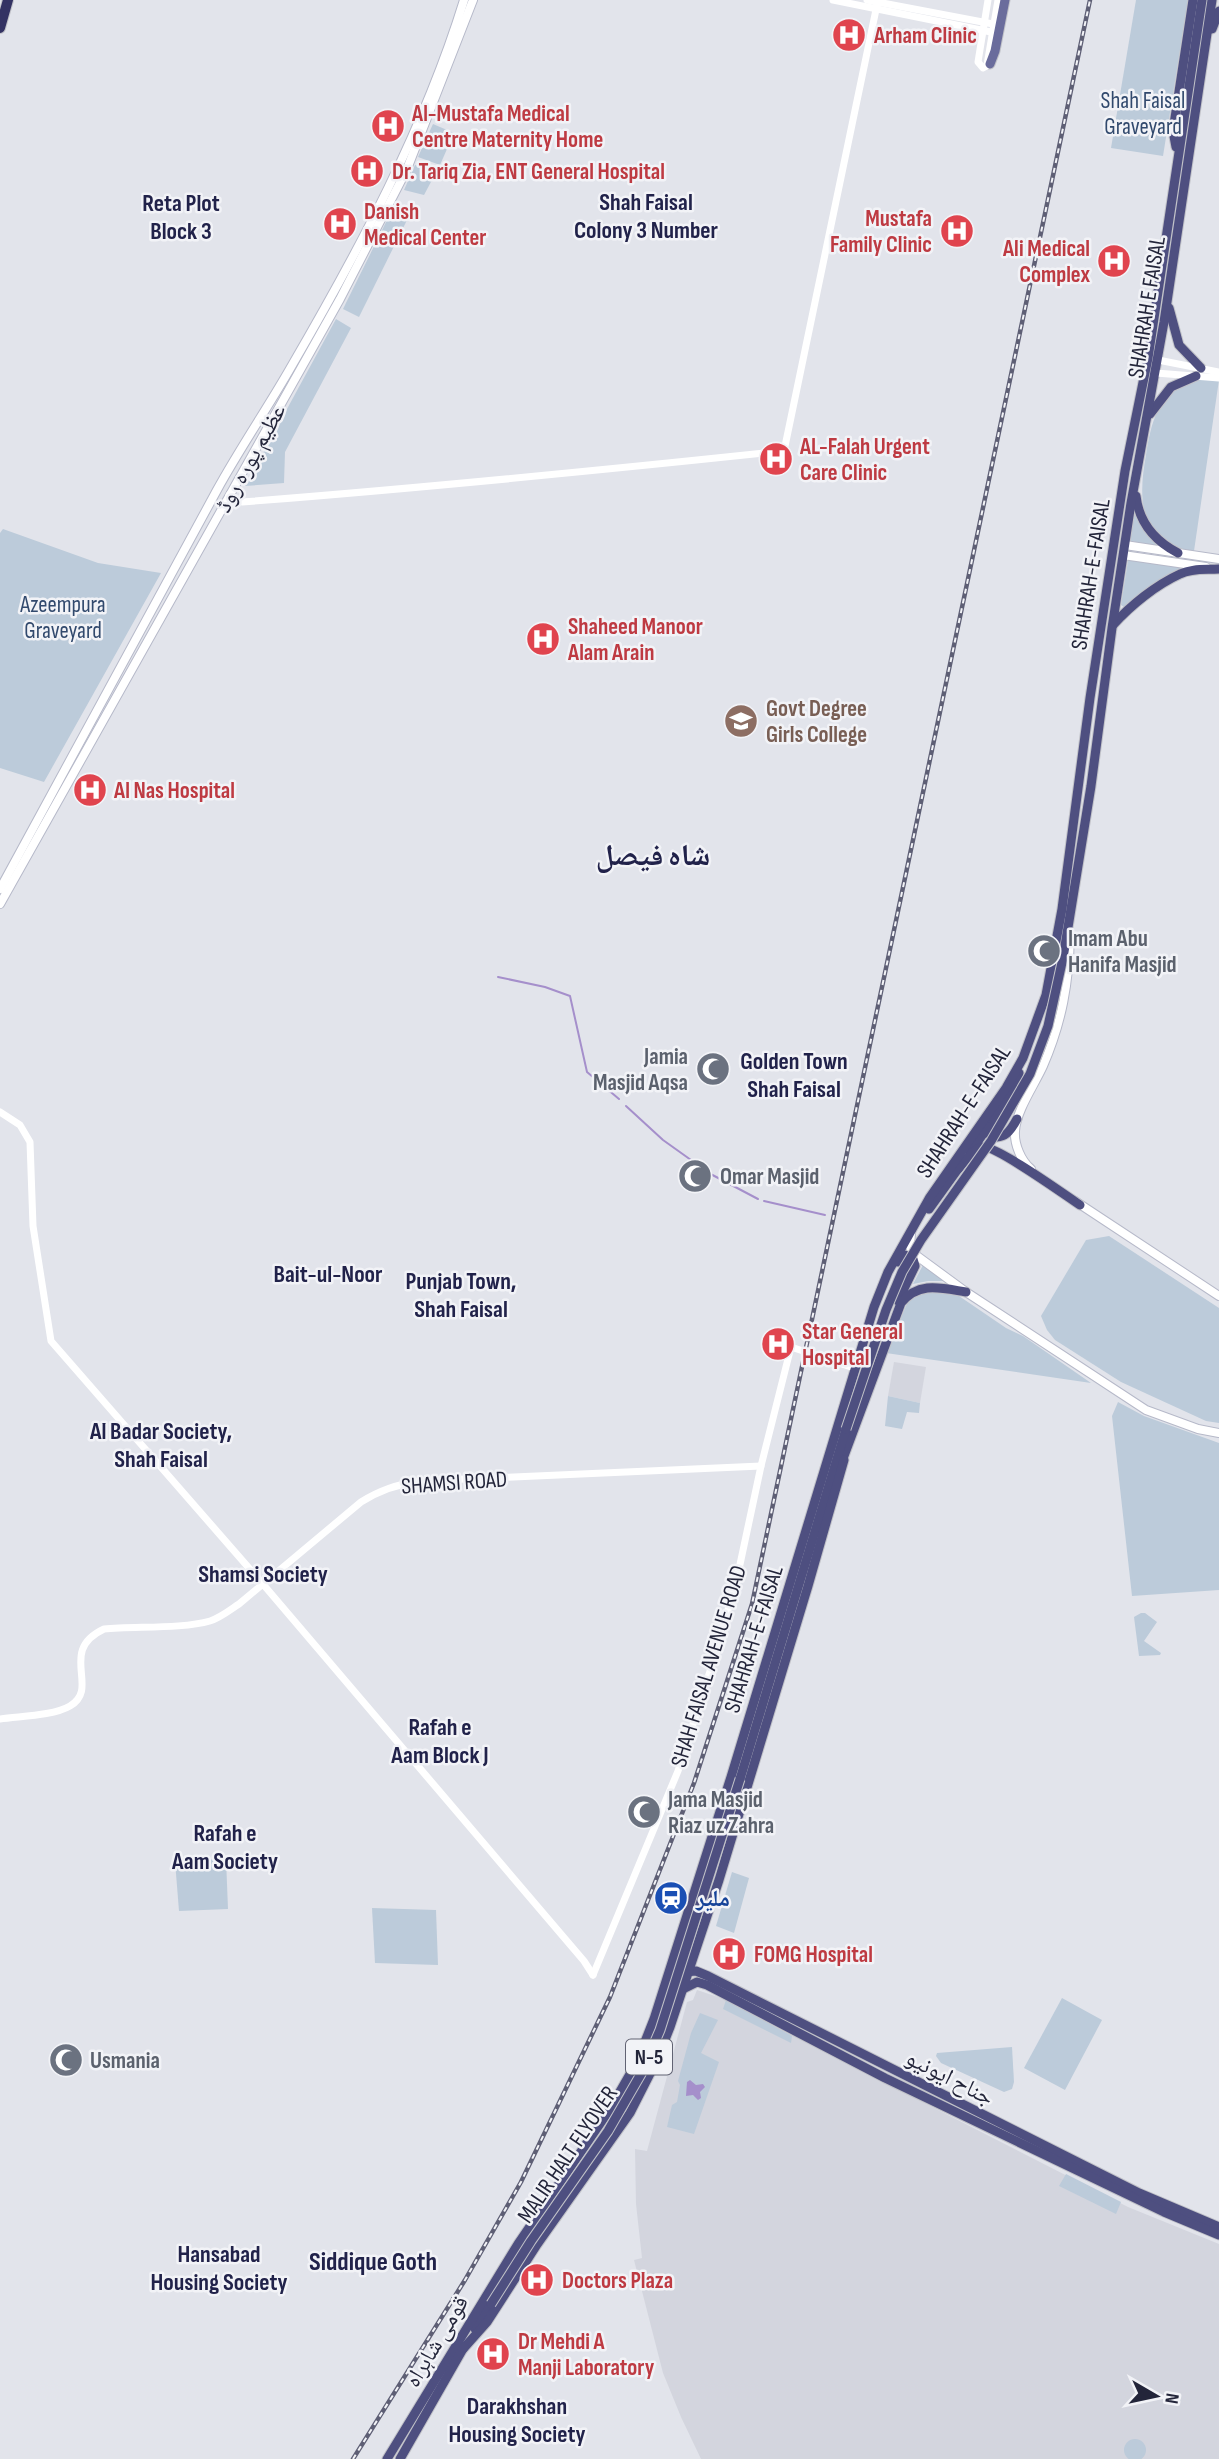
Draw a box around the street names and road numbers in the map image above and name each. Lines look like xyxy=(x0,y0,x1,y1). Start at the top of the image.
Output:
street label: SHAHRAH E FAISAL xyxy=(1122,234,1172,380)
street label: عظیم پورہ روڈ xyxy=(210,399,293,518)
street label: SHAHRAH-E-FAISAL xyxy=(1065,496,1117,652)
street label: SHAHRAH-E-FAISAL xyxy=(911,1039,1017,1183)
street label: SHAMSI ROAD xyxy=(400,1465,508,1501)
street label: SHAH FAISAL AVENUE ROAD xyxy=(665,1562,753,1771)
street label: SHAHRAH-E-FAISAL xyxy=(718,1562,790,1716)
road number: N-5 xyxy=(626,2039,672,2074)
street label: جناح ایونیو xyxy=(901,2044,998,2112)
street label: MALIR HALT FLYOVER xyxy=(512,2080,624,2228)
street label: قومی شاہراہ xyxy=(399,2291,475,2392)

